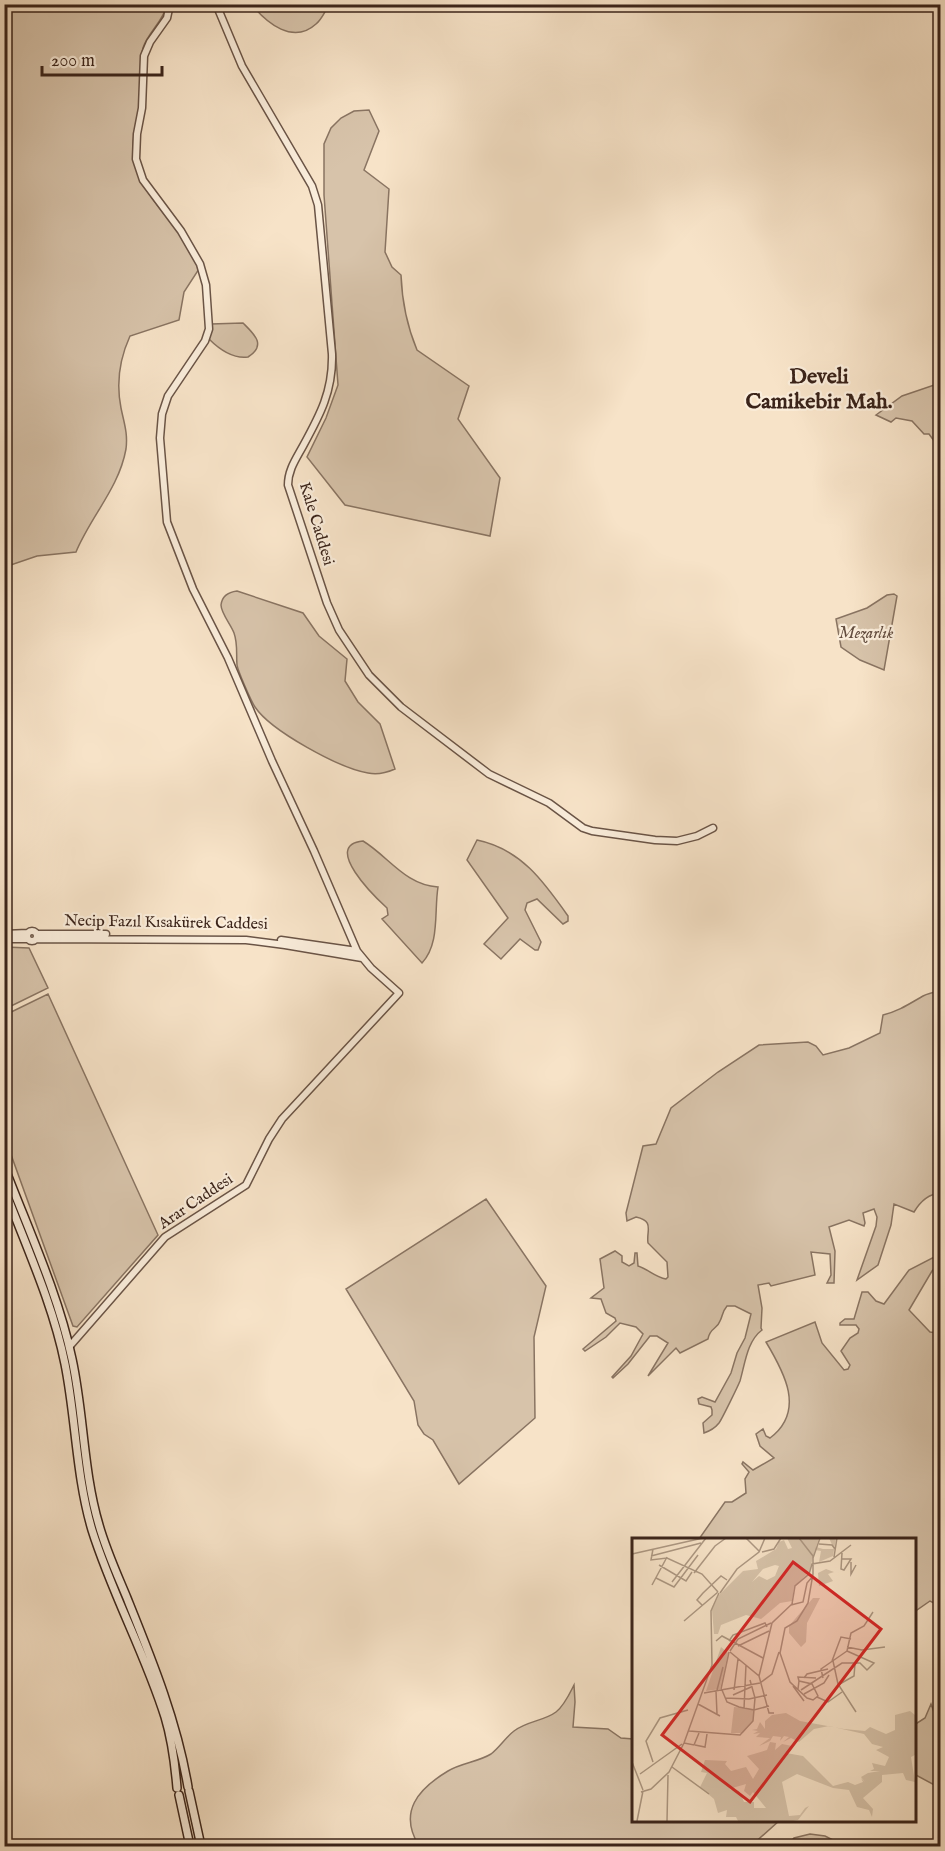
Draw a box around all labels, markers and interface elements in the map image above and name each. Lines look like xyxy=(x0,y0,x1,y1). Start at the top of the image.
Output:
scale bar xyxy=(42,39,162,77)
text: 200 m xyxy=(51,50,95,73)
district label: Develi Camikebir Mah. xyxy=(746,363,893,416)
street label: Kale Caddesi xyxy=(294,480,338,568)
park label: Mezarlık xyxy=(839,624,894,644)
street label: Necip Fazıl Kısakürek Caddesi xyxy=(64,911,268,935)
street label: Arar Caddesi xyxy=(154,1170,237,1235)
inset map xyxy=(632,1538,915,1821)

